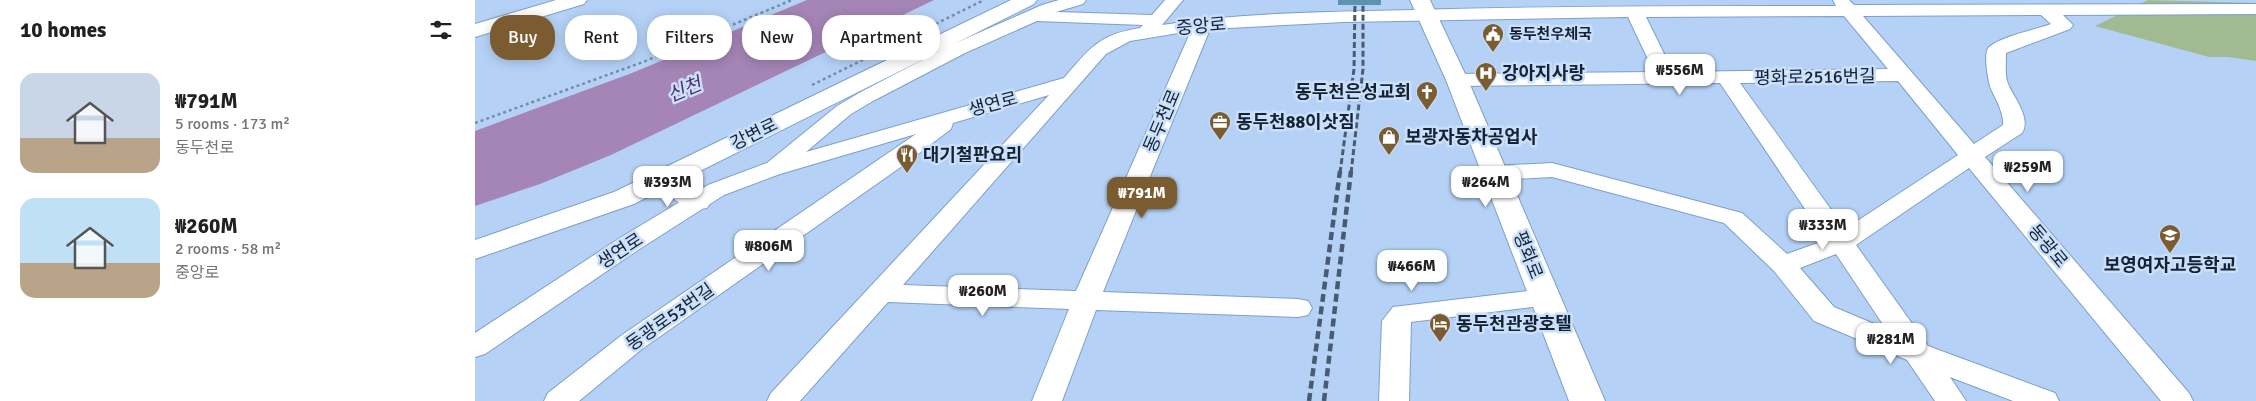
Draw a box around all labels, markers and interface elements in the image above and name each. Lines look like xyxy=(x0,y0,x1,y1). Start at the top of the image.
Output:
street label: 중앙로 xyxy=(1175,13,1227,39)
chip: Buy xyxy=(490,15,555,60)
chip: Rent xyxy=(565,15,637,60)
chip: Filters xyxy=(647,15,732,60)
chip: New xyxy=(742,15,812,60)
chip: Apartment xyxy=(822,15,940,60)
icon: filters xyxy=(427,16,455,44)
text: 10 homes xyxy=(20,17,106,43)
public building icon: 동두천우체국 xyxy=(1481,22,1505,53)
place label: 동두천우체국 xyxy=(1509,25,1592,43)
pin: ₩556M xyxy=(1645,54,1715,96)
text: ₩556M xyxy=(1656,60,1704,80)
hospital icon: 강아지사랑 xyxy=(1474,61,1498,92)
place label: 강아지사랑 xyxy=(1502,62,1585,84)
street label: 평화로2516번길 xyxy=(1754,65,1876,89)
water label: 신천 xyxy=(664,71,707,108)
church icon: 동두천은성교회 xyxy=(1415,80,1439,111)
place label: 동두천은성교회 xyxy=(1295,81,1411,103)
street label: 동두천로 xyxy=(1139,86,1185,156)
street label: 생연로 xyxy=(966,87,1020,121)
text: ₩791M xyxy=(175,88,238,114)
icon: home xyxy=(60,93,120,153)
office icon: 동두천88이삿짐 xyxy=(1208,110,1232,141)
place label: 동두천88이삿짐 xyxy=(1236,111,1355,133)
street label: 강변로 xyxy=(727,113,781,155)
text: 5 rooms · 173 m² xyxy=(175,114,290,134)
shop icon: 보광자동차공업사 xyxy=(1377,125,1401,156)
place label: 보광자동차공업사 xyxy=(1405,126,1538,148)
text: 동두천로 xyxy=(175,138,234,158)
restaurant icon: 대기철판요리 xyxy=(895,143,919,174)
place label: 대기철판요리 xyxy=(923,144,1022,166)
pin: ₩259M xyxy=(1993,150,2063,193)
text: ₩259M xyxy=(2004,157,2052,177)
pin: ₩393M xyxy=(633,166,703,208)
pin: ₩264M xyxy=(1451,166,1521,208)
text: ₩393M xyxy=(644,172,692,192)
text: ₩264M xyxy=(1462,172,1510,192)
pin: ₩791M xyxy=(1107,176,1177,219)
text: ₩791M xyxy=(1118,183,1166,203)
pin: ₩333M xyxy=(1788,208,1858,251)
text: ₩260M xyxy=(175,213,238,239)
text: ₩333M xyxy=(1799,215,1847,235)
icon: home xyxy=(60,218,120,278)
street label: 동광로 xyxy=(2024,220,2072,272)
school or university icon: 보영여자고등학교 xyxy=(2158,223,2182,254)
street label: 생연로 xyxy=(593,228,647,274)
street label: 평화로 xyxy=(1508,228,1548,282)
pin: ₩806M xyxy=(734,230,804,272)
text: ₩806M xyxy=(745,236,793,256)
text: 2 rooms · 58 m² xyxy=(175,239,281,259)
pin: ₩466M xyxy=(1377,250,1447,292)
place label: 보영여자고등학교 xyxy=(2104,254,2236,276)
text: ₩466M xyxy=(1388,256,1436,276)
text: 중앙로 xyxy=(175,263,219,283)
pin: ₩260M xyxy=(948,274,1018,317)
street label: 동광로53번길 xyxy=(622,279,718,355)
text: ₩260M xyxy=(959,281,1007,301)
hotel icon: 동두천관광호텔 xyxy=(1428,312,1452,343)
place label: 동두천관광호텔 xyxy=(1456,313,1572,335)
pin: ₩281M xyxy=(1856,322,1926,365)
text: ₩281M xyxy=(1867,329,1915,349)

